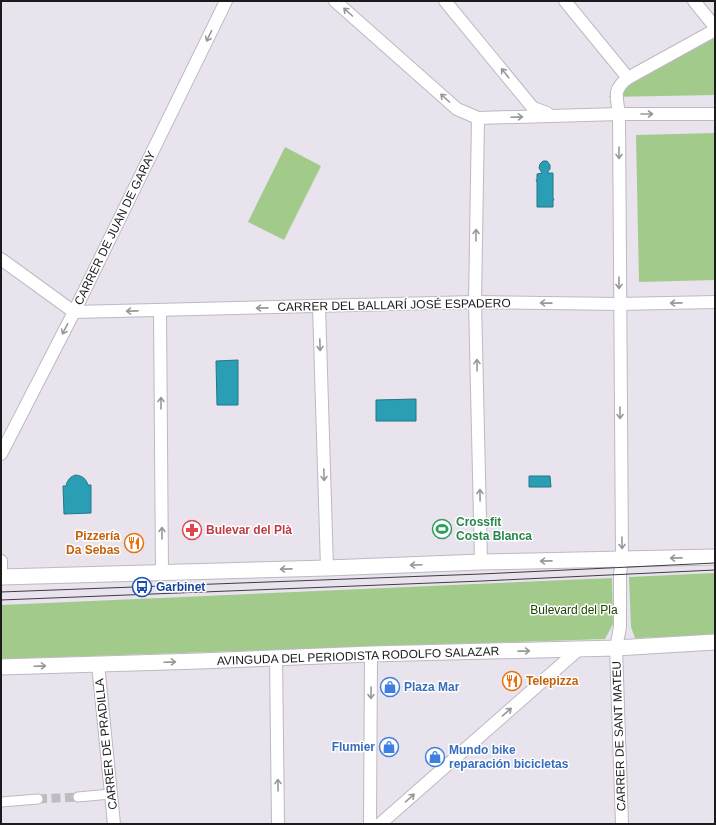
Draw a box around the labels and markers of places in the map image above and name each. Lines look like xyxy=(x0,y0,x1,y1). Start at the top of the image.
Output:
place label: Crossfit Costa Blanca xyxy=(456,515,532,543)
sports icon: Crossfit Costa Blanca xyxy=(431,518,453,540)
pharmacy icon: Bulevar del Plà xyxy=(181,519,203,541)
place label: Bulevar del Plà xyxy=(206,523,292,537)
place label: Pizzería Da Sebas xyxy=(66,529,120,557)
restaurant icon: Pizzería Da Sebas xyxy=(123,532,145,554)
bus stop icon: Garbinet xyxy=(131,576,153,598)
place label: Garbinet xyxy=(156,580,205,594)
restaurant icon: Telepizza xyxy=(501,670,523,692)
place label: Telepizza xyxy=(526,674,579,688)
shop icon: Plaza Mar xyxy=(379,676,401,698)
place label: Plaza Mar xyxy=(404,680,460,694)
shop icon: Flumier xyxy=(378,736,400,758)
place label: Flumier xyxy=(332,740,375,754)
place label: Mundo bike reparación bicicletas xyxy=(449,743,569,771)
shop icon: Mundo bike reparación bicicletas xyxy=(424,746,446,768)

